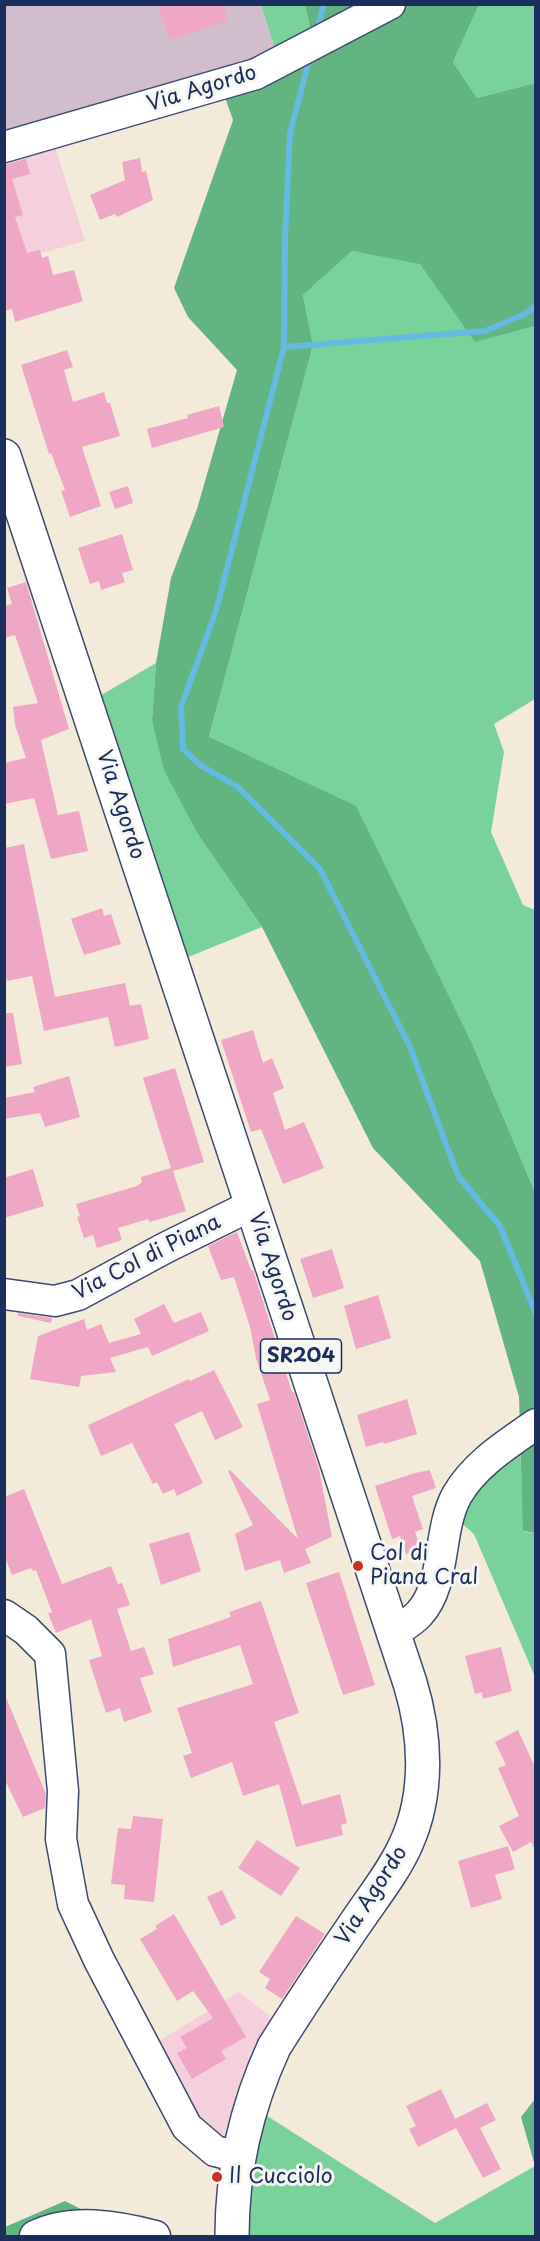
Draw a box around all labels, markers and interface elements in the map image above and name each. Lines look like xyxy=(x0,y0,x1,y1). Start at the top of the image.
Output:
street label: Via Agordo xyxy=(144,60,260,118)
street label: Via Agordo xyxy=(91,747,149,863)
street label: Via Agordo xyxy=(243,1209,301,1325)
street label: Via Col di Piana xyxy=(69,1210,225,1306)
road number: SR204 xyxy=(260,1339,342,1373)
place label: Col di Piana Cral xyxy=(370,1541,478,1591)
marker: Col di Piana Cral xyxy=(351,1559,365,1573)
street label: Via Agordo xyxy=(331,1842,413,1950)
place label: Il Cucciolo xyxy=(229,2164,333,2190)
marker: Il Cucciolo xyxy=(210,2170,224,2184)

